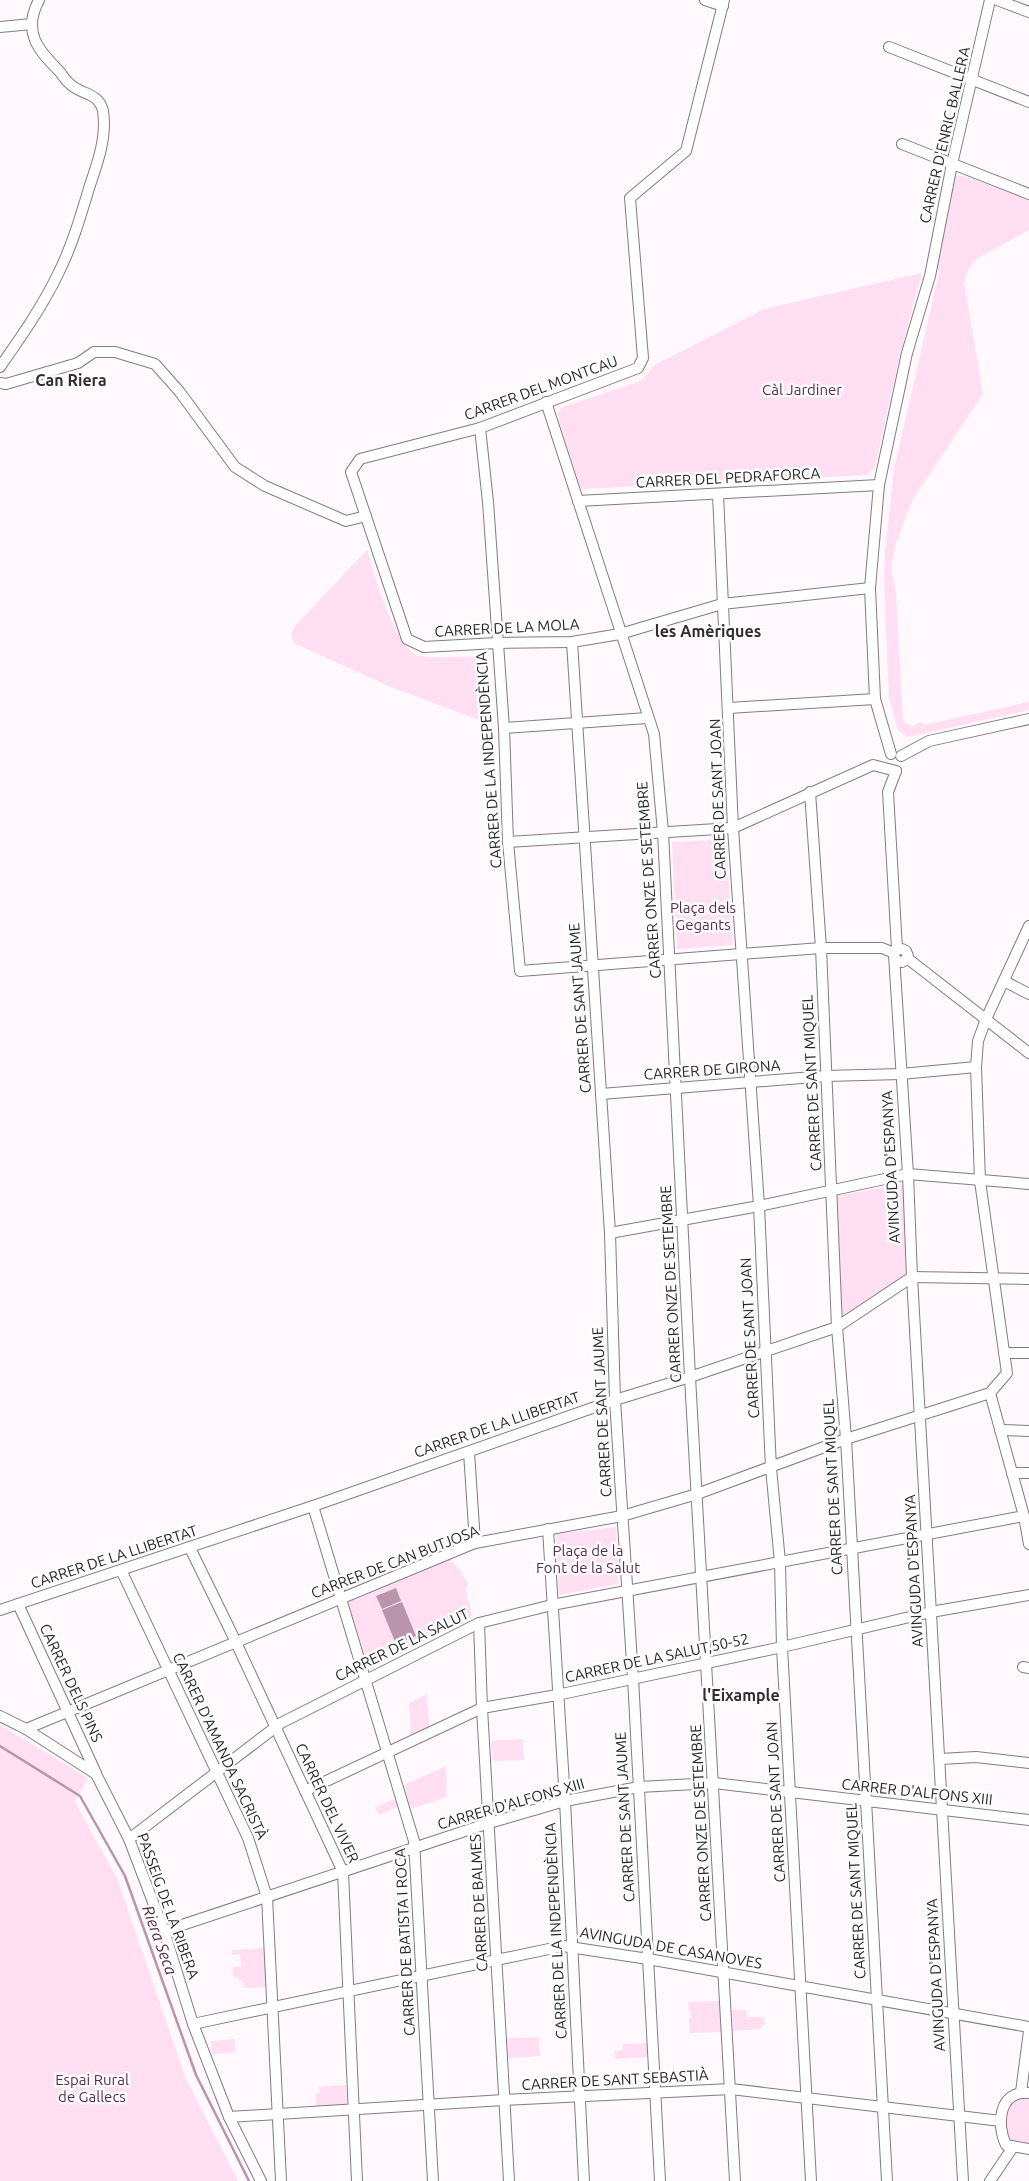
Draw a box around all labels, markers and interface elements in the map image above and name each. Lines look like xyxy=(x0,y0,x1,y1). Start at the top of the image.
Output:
street label: CARRER D'ENRIC BALLERA xyxy=(916,45,973,225)
street label: CARRER DEL MONTCAU xyxy=(462,352,620,423)
district label: Can Riera xyxy=(35,371,107,389)
park label: Càl Jardiner xyxy=(762,381,842,398)
street label: CARRER DEL PEDRAFORCA xyxy=(635,464,821,491)
street label: CARRER DE LA MOLA xyxy=(434,615,580,640)
district label: les Amèriques xyxy=(655,622,761,640)
street label: CARRER DE LA INDEPENDÈNCIA xyxy=(472,651,505,869)
street label: CARRER DE SANT JOAN xyxy=(706,718,729,880)
street label: CARRER ONZE DE SETEMBRE xyxy=(633,781,664,979)
park label: Plaça dels Gegants xyxy=(670,899,736,933)
street label: CARRER DE SANT JAUME xyxy=(565,922,594,1094)
street label: CARRER DE SANT MIQUEL xyxy=(798,994,825,1172)
street label: CARRER DE GIRONA xyxy=(643,1056,781,1083)
street label: AVINGUDA D'ESPANYA xyxy=(878,1090,903,1244)
street label: CARRER ONZE DE SETEMBRE xyxy=(657,1185,684,1383)
street label: CARRER DE SANT JOAN xyxy=(737,1257,762,1419)
street label: CARRER DE SANT JAUME xyxy=(589,1326,614,1498)
street label: CARRER DE LA LLIBERTAT xyxy=(412,1388,583,1461)
street label: CARRER DE SANT MIQUEL xyxy=(819,1398,846,1576)
street label: AVINGUDA D'ESPANYA xyxy=(901,1494,926,1648)
street label: CARRER DE LA LLIBERTAT xyxy=(28,1521,200,1592)
street label: CARRER DE CAN BUTJOSA xyxy=(308,1521,481,1601)
park label: Plaça de la Font de la Salut xyxy=(536,1542,640,1576)
street label: CARRER DE LA SALUT xyxy=(332,1604,472,1684)
street label: CARRER DELS PINS xyxy=(37,1621,106,1745)
street label: CARRER DE LA SALUT,50-52 xyxy=(563,1630,750,1685)
street label: CARRER D'AMANDA SACRISTÀ xyxy=(170,1650,271,1842)
district label: l'Eixample xyxy=(702,1686,780,1704)
street label: CARRER DE SANT JOAN xyxy=(763,1721,788,1883)
street label: CARRER ONZE DE SETEMBRE xyxy=(687,1724,714,1922)
street label: CARRER DE SANT JAUME xyxy=(612,1731,637,1903)
street label: CARRER DEL VIVER xyxy=(292,1740,363,1865)
street label: CARRER D'ALFONS XIII xyxy=(436,1774,586,1833)
street label: CARRER D'ALFONS XIII xyxy=(841,1775,993,1808)
street label: CARRER DE SANT MIQUEL xyxy=(842,1802,869,1980)
street label: CARRER DE LA INDEPENDÈNCIA xyxy=(541,1822,570,2040)
street label: PASSEIG DE LA RIBERA xyxy=(134,1831,203,1981)
street label: CARRER DE BALMES xyxy=(466,1834,491,1972)
street label: CARRER DE BATISTA I ROCA xyxy=(391,1847,418,2037)
street label: AVINGUDA D'ESPANYA xyxy=(923,1898,948,2052)
water label: Riera Seca xyxy=(139,1903,181,1977)
street label: AVINGUDA DE CASANOVES xyxy=(579,1923,764,1972)
street label: CARRER DE SANT SEBASTIÀ xyxy=(521,2066,709,2093)
park label: Espai Rural de Gallecs xyxy=(55,2071,129,2105)

